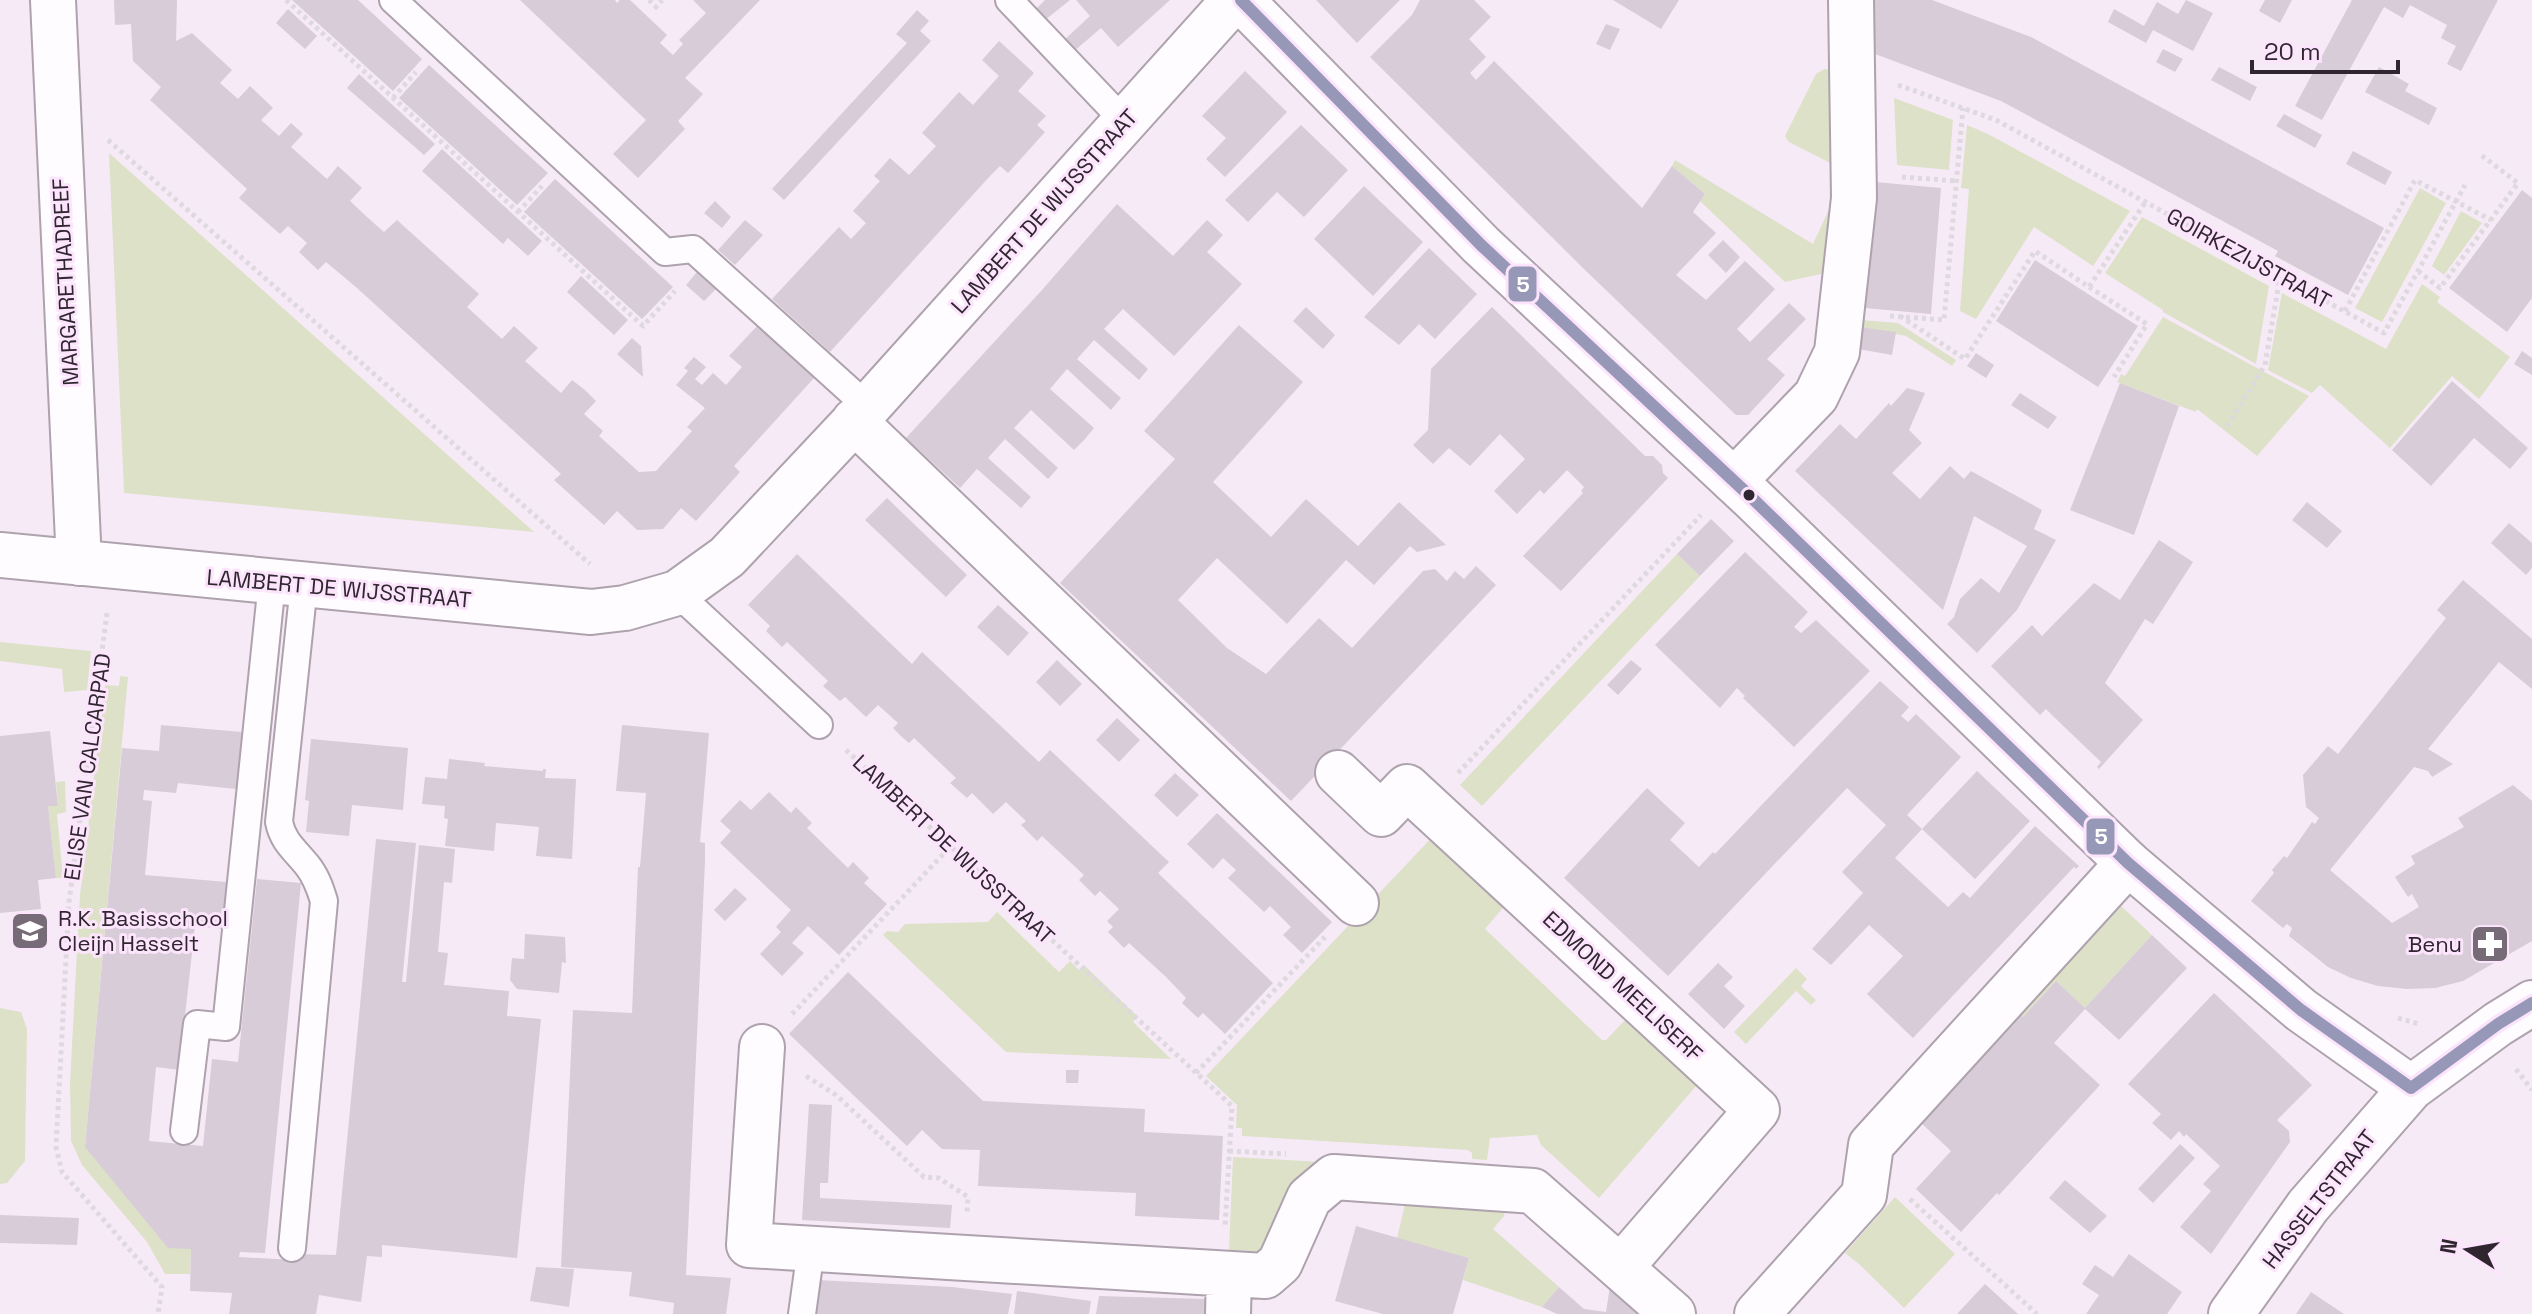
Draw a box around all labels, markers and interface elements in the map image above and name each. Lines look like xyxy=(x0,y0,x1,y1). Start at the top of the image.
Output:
scale bar xyxy=(2252,24,2398,74)
text: 20 m xyxy=(2264,36,2321,67)
street label: LAMBERT DE WIJSSTRAAT xyxy=(945,103,1143,319)
street label: MARGARETHADREEF xyxy=(46,177,84,386)
street label: GOIRKEZIJSTRAAT xyxy=(2162,201,2336,315)
line badge: 5 xyxy=(1507,265,1538,303)
text: 5 xyxy=(1516,270,1530,298)
unlabelled marker xyxy=(1741,487,1757,503)
street label: LAMBERT DE WIJSSTRAAT xyxy=(205,562,473,614)
street label: ELISE VAN CALCARPAD xyxy=(57,652,117,882)
street label: LAMBERT DE WIJSSTRAAT xyxy=(847,748,1061,950)
line badge: 5 xyxy=(2085,817,2116,856)
text: 5 xyxy=(2094,822,2108,850)
place label: R.K. Basisschool Cleijn Hasselt xyxy=(58,904,228,957)
street label: EDMOND MEELISERF xyxy=(1537,905,1709,1067)
school or university icon: R.K. Basisschool Cleijn Hasselt xyxy=(9,910,51,952)
pharmacy icon: Benu xyxy=(2469,923,2511,965)
place label: Benu xyxy=(2408,930,2462,958)
street label: HASSELTSTRAAT xyxy=(2256,1124,2382,1274)
north arrow xyxy=(2428,1210,2508,1290)
text: N xyxy=(2433,1236,2464,1256)

